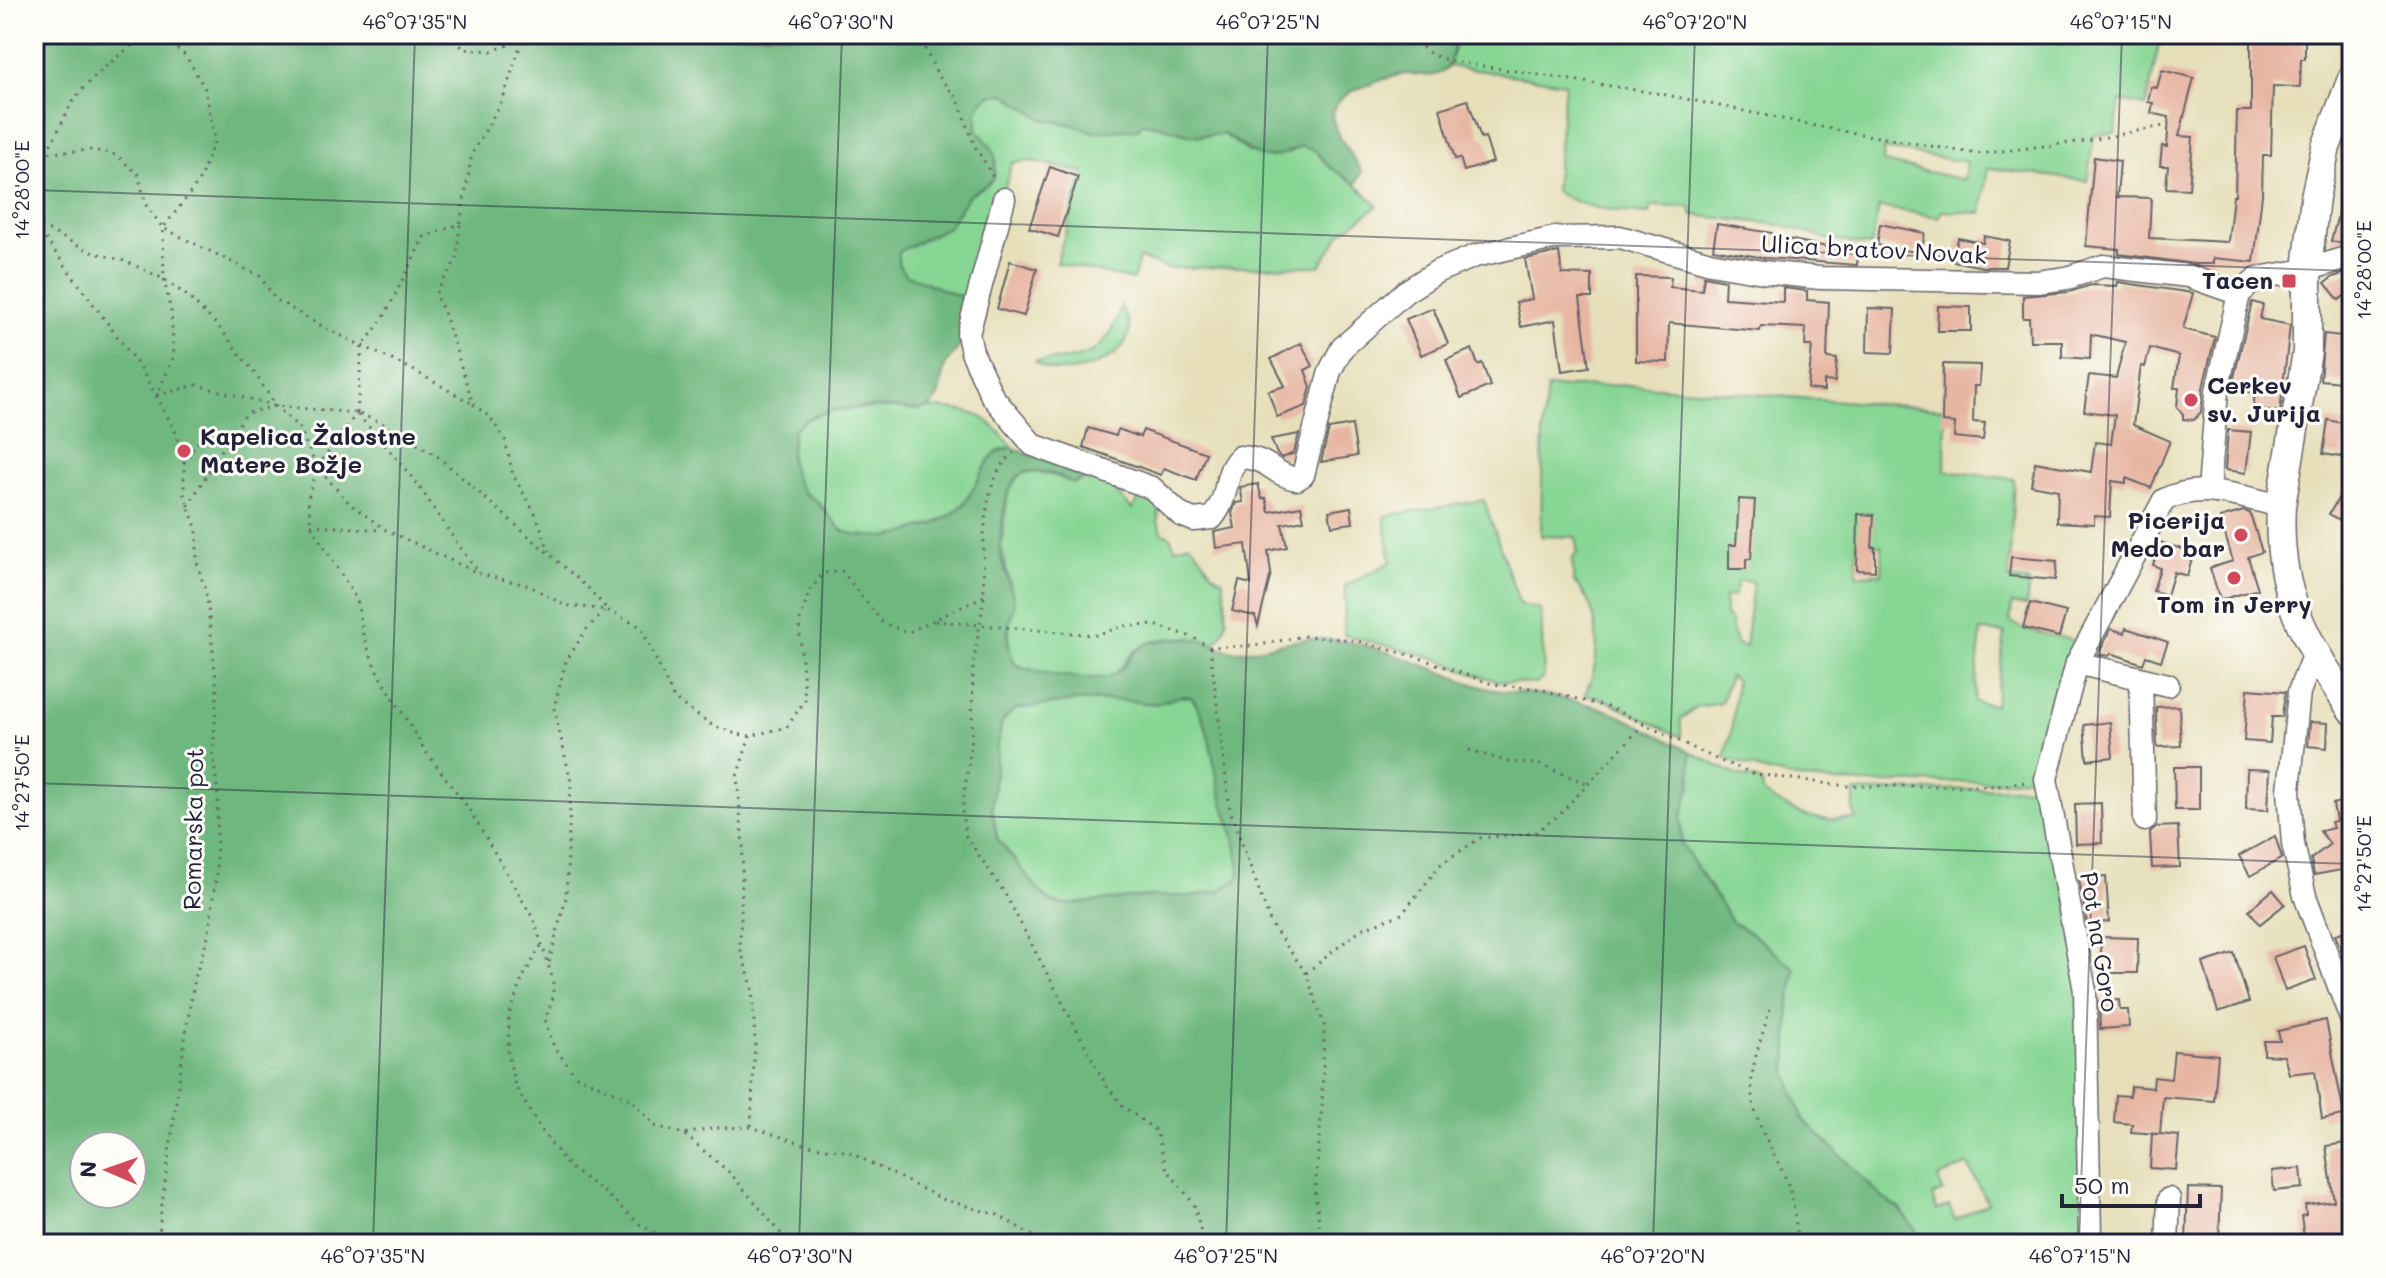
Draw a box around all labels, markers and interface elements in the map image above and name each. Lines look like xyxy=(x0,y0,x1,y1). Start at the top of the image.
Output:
text: 46°07'35"N xyxy=(363,8,467,34)
text: 46°07'30"N xyxy=(788,8,894,34)
text: 46°07'25"N xyxy=(1216,8,1320,34)
text: 46°07'20"N xyxy=(1643,8,1747,34)
text: 46°07'15"N xyxy=(2070,8,2172,34)
text: 14°28'00"E xyxy=(8,140,34,240)
text: 14°28'00"E xyxy=(2350,220,2376,320)
street label: Ulica bratov Novak xyxy=(1760,227,1988,270)
place label: Tacen xyxy=(2202,264,2273,295)
marker: Tacen xyxy=(2280,272,2298,290)
place label: Cerkev sv. Jurija xyxy=(2207,369,2321,428)
marker: Cerkev sv. Jurija xyxy=(2182,391,2200,409)
place label: Kapelica Žalostne Matere Božje xyxy=(200,420,416,479)
marker: Kapelica Žalostne Matere Božje xyxy=(175,442,193,460)
place label: Picerija Medo bar xyxy=(2110,504,2225,563)
marker: Picerija Medo bar xyxy=(2232,526,2250,544)
marker: Tom in Jerry xyxy=(2225,569,2243,587)
place label: Tom in Jerry xyxy=(2156,588,2312,619)
text: 14°27'50"E xyxy=(8,734,34,832)
street label: Romarska pot xyxy=(176,748,209,910)
text: 14°27'50"E xyxy=(2350,815,2376,913)
street label: Pot na Goro xyxy=(2074,870,2127,1014)
north arrow xyxy=(68,1130,148,1210)
scale bar xyxy=(2062,1158,2200,1208)
text: N xyxy=(73,1160,102,1178)
text: 50 m xyxy=(2074,1169,2130,1200)
text: 46°07'35"N xyxy=(321,1242,425,1268)
text: 46°07'30"N xyxy=(747,1242,853,1268)
text: 46°07'25"N xyxy=(1174,1242,1278,1268)
text: 46°07'20"N xyxy=(1601,1242,1705,1268)
text: 46°07'15"N xyxy=(2029,1242,2131,1268)

